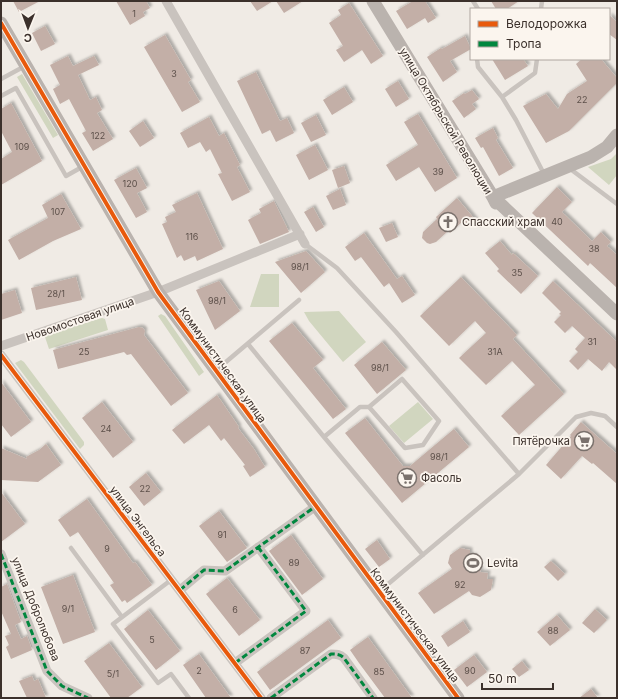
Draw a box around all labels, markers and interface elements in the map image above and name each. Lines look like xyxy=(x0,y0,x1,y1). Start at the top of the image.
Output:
north arrow xyxy=(8,8,48,48)
house number: 1 xyxy=(132,8,136,19)
legend xyxy=(470,8,610,60)
text: Велодорожка xyxy=(506,16,587,31)
text: С xyxy=(24,31,32,45)
text: Тропа xyxy=(506,36,541,51)
street label: улица Октябрьской Революции xyxy=(397,45,495,197)
house number: 3 xyxy=(171,68,177,79)
house number: 22 xyxy=(577,94,587,105)
house number: 122 xyxy=(91,130,105,141)
house number: 109 xyxy=(15,141,30,152)
house number: 39 xyxy=(432,166,444,177)
house number: 120 xyxy=(123,178,138,189)
house number: 107 xyxy=(51,206,65,217)
church icon: Спасский храм xyxy=(437,211,459,233)
place label: Спасский храм xyxy=(462,215,545,229)
house number: 40 xyxy=(551,216,563,227)
house number: 116 xyxy=(186,231,199,242)
house number: 38 xyxy=(588,243,600,254)
house number: 98/1 xyxy=(291,261,309,272)
house number: 35 xyxy=(511,267,523,278)
house number: 28/1 xyxy=(47,288,65,299)
street label: Новомостовая улица xyxy=(24,294,136,344)
house number: 98/1 xyxy=(208,295,226,306)
street label: Коммунистическая улица xyxy=(176,304,270,426)
house number: 31 xyxy=(587,336,597,347)
house number: 25 xyxy=(79,346,89,357)
house number: 31А xyxy=(487,346,503,357)
house number: 98/1 xyxy=(371,362,389,373)
house number: 24 xyxy=(100,423,112,434)
supermarket icon: Пятёрочка xyxy=(573,430,595,452)
place label: Пятёрочка xyxy=(512,434,570,448)
house number: 98/1 xyxy=(430,451,448,462)
supermarket icon: Фасоль xyxy=(396,467,418,489)
place label: Фасоль xyxy=(421,471,462,485)
street label: улица Энгельса xyxy=(107,483,169,559)
house number: 22 xyxy=(140,483,150,494)
house number: 91 xyxy=(217,529,227,540)
house number: 9 xyxy=(104,543,110,554)
sports icon: Levita xyxy=(462,552,484,574)
street label: улица Добролюбова xyxy=(9,555,63,663)
place label: Levita xyxy=(487,556,518,570)
house number: 89 xyxy=(288,557,300,568)
street label: Коммунистическая улица xyxy=(367,565,463,685)
house number: 92 xyxy=(454,579,466,590)
house number: 9/1 xyxy=(62,603,74,614)
house number: 6 xyxy=(232,604,238,615)
house number: 88 xyxy=(547,625,559,636)
house number: 5 xyxy=(149,634,155,645)
house number: 87 xyxy=(300,645,310,656)
house number: 2 xyxy=(196,665,202,676)
house number: 90 xyxy=(464,665,476,676)
scale bar xyxy=(482,665,553,691)
house number: 85 xyxy=(373,666,385,677)
house number: 5/1 xyxy=(107,668,119,679)
text: 50 m xyxy=(488,671,517,686)

